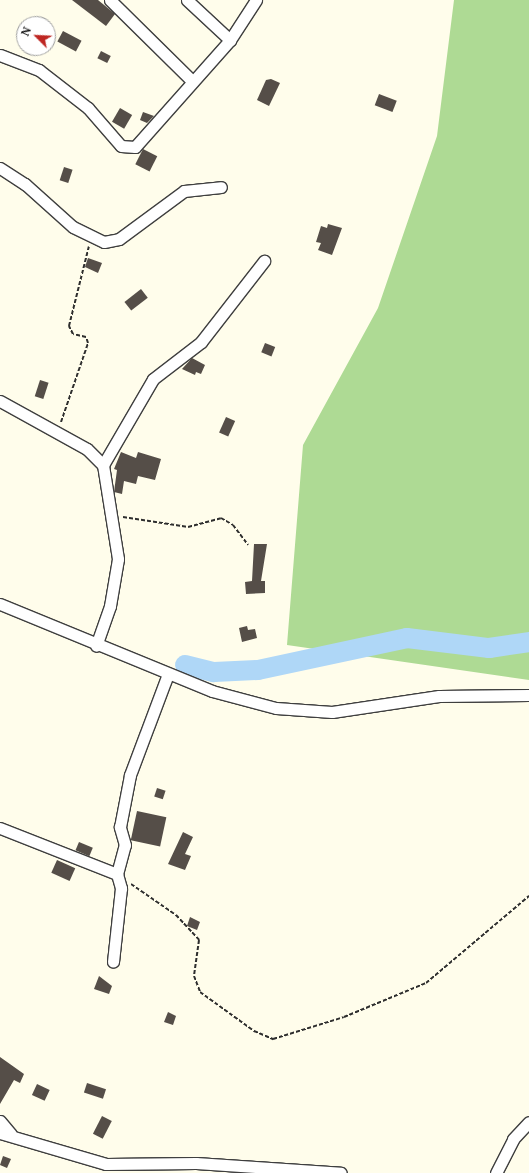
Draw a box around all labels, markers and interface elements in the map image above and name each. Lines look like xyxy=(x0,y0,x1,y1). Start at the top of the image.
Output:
north arrow xyxy=(16,16,56,56)
text: N xyxy=(17,24,34,38)

